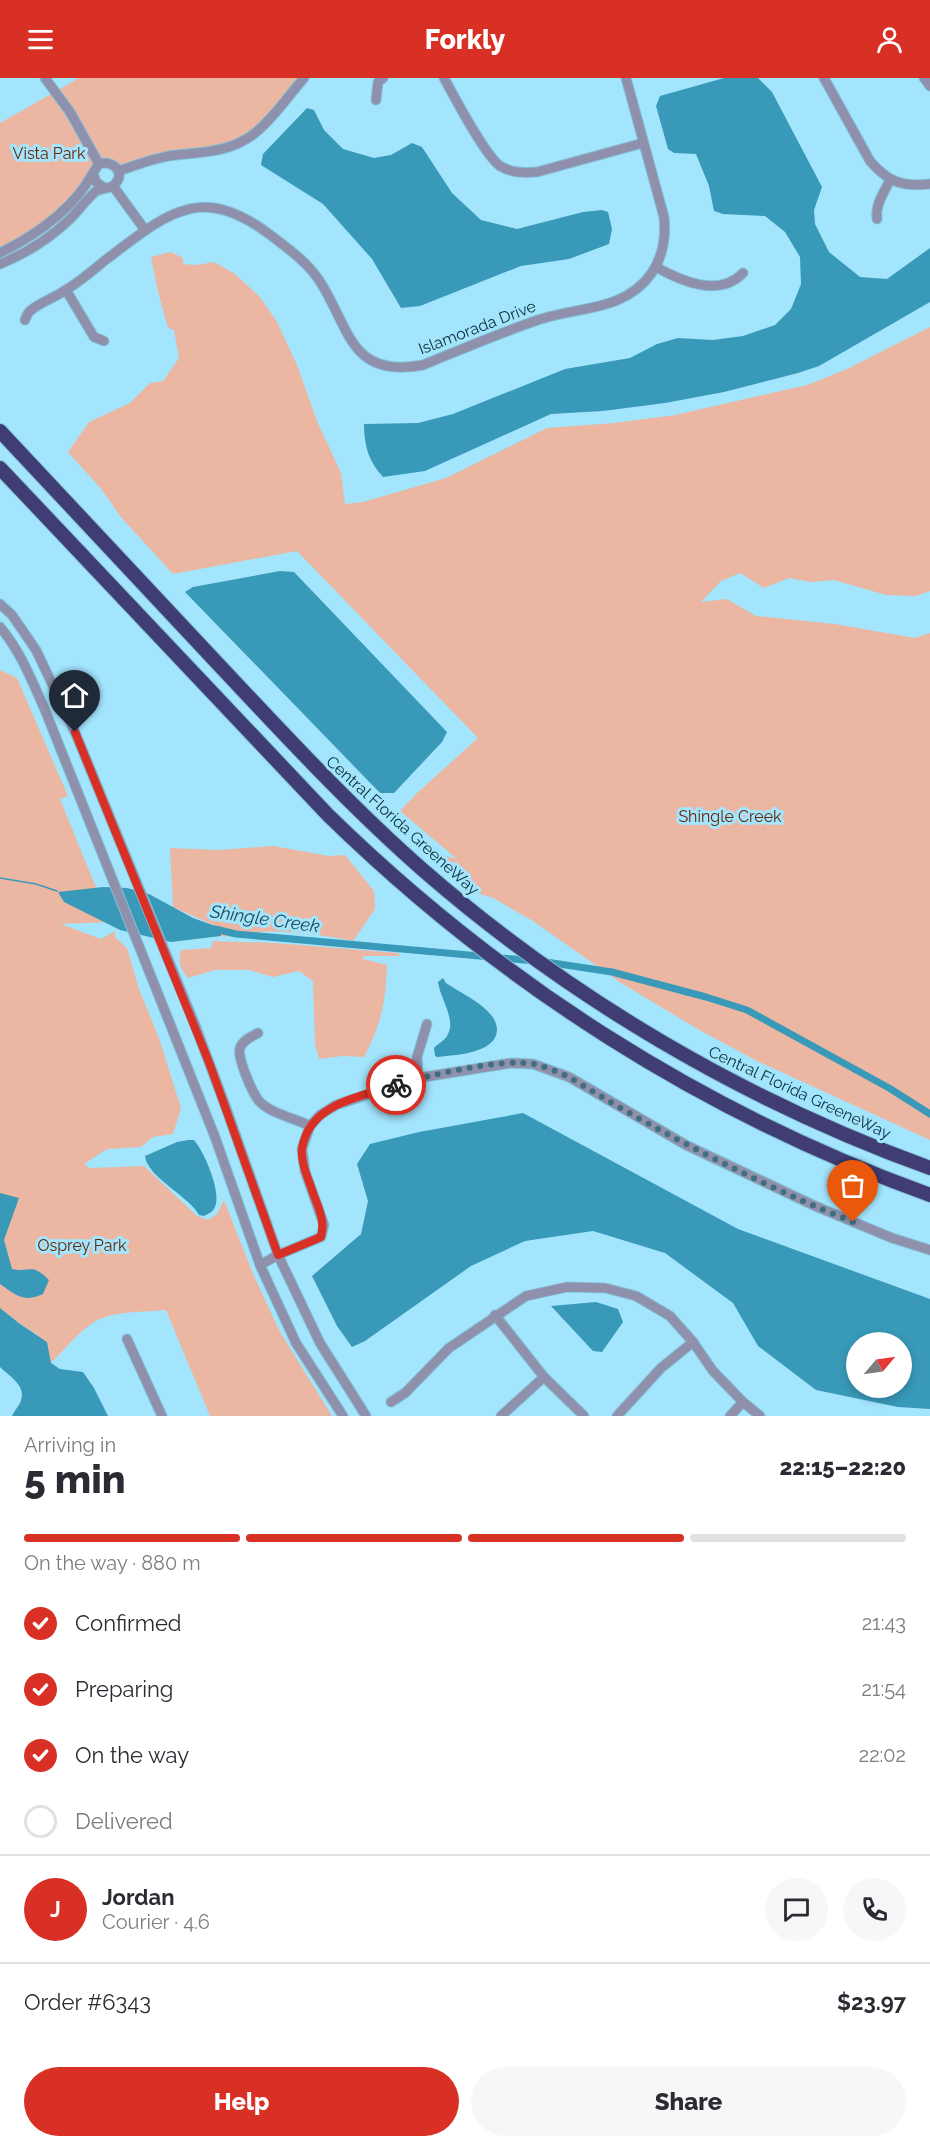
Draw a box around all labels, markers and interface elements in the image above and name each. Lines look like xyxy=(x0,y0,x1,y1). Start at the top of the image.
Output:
icon: menu xyxy=(24,23,57,56)
icon: person xyxy=(873,23,906,56)
text: Forkly xyxy=(425,24,505,55)
park label: Vista Park xyxy=(13,144,86,163)
street label: Islamorada Drive xyxy=(416,296,539,359)
pin xyxy=(49,670,100,732)
icon: home xyxy=(58,679,91,712)
street label: Central Florida GreeneWay xyxy=(322,752,483,899)
park label: Shingle Creek xyxy=(678,807,782,826)
water label: Shingle Creek xyxy=(208,900,322,937)
street label: Central Florida GreeneWay xyxy=(706,1042,894,1143)
courier xyxy=(366,1055,426,1115)
icon: bike xyxy=(380,1069,413,1102)
pin xyxy=(827,1160,878,1222)
icon: bag xyxy=(836,1169,869,1202)
park label: Osprey Park xyxy=(37,1236,127,1255)
north arrow xyxy=(846,1332,912,1398)
map controls xyxy=(846,1332,912,1398)
text: Arriving in xyxy=(24,1433,116,1457)
text: 22:15–22:20 xyxy=(779,1454,906,1480)
text: 5 min xyxy=(24,1456,126,1502)
text: On the way · 880 m xyxy=(24,1551,201,1575)
icon: check xyxy=(24,1607,57,1640)
text: Confirmed xyxy=(75,1610,182,1636)
text: 21:43 xyxy=(862,1611,906,1635)
icon: check xyxy=(24,1673,57,1706)
text: Preparing xyxy=(75,1676,173,1702)
text: 21:54 xyxy=(861,1677,906,1701)
icon: check xyxy=(24,1739,57,1772)
text: On the way xyxy=(75,1742,189,1768)
text: 22:02 xyxy=(859,1743,906,1767)
text: Delivered xyxy=(75,1808,173,1834)
button: chat xyxy=(765,1878,828,1941)
button: phone xyxy=(843,1878,906,1941)
text: Jordan xyxy=(102,1884,174,1910)
text: J xyxy=(50,1896,61,1922)
text: Courier · 4.6 xyxy=(102,1910,210,1934)
text: Order #6343 xyxy=(24,1989,151,2015)
text: $23.97 xyxy=(837,1989,906,2015)
button: Help xyxy=(24,2067,459,2136)
button: Share xyxy=(471,2067,906,2136)

